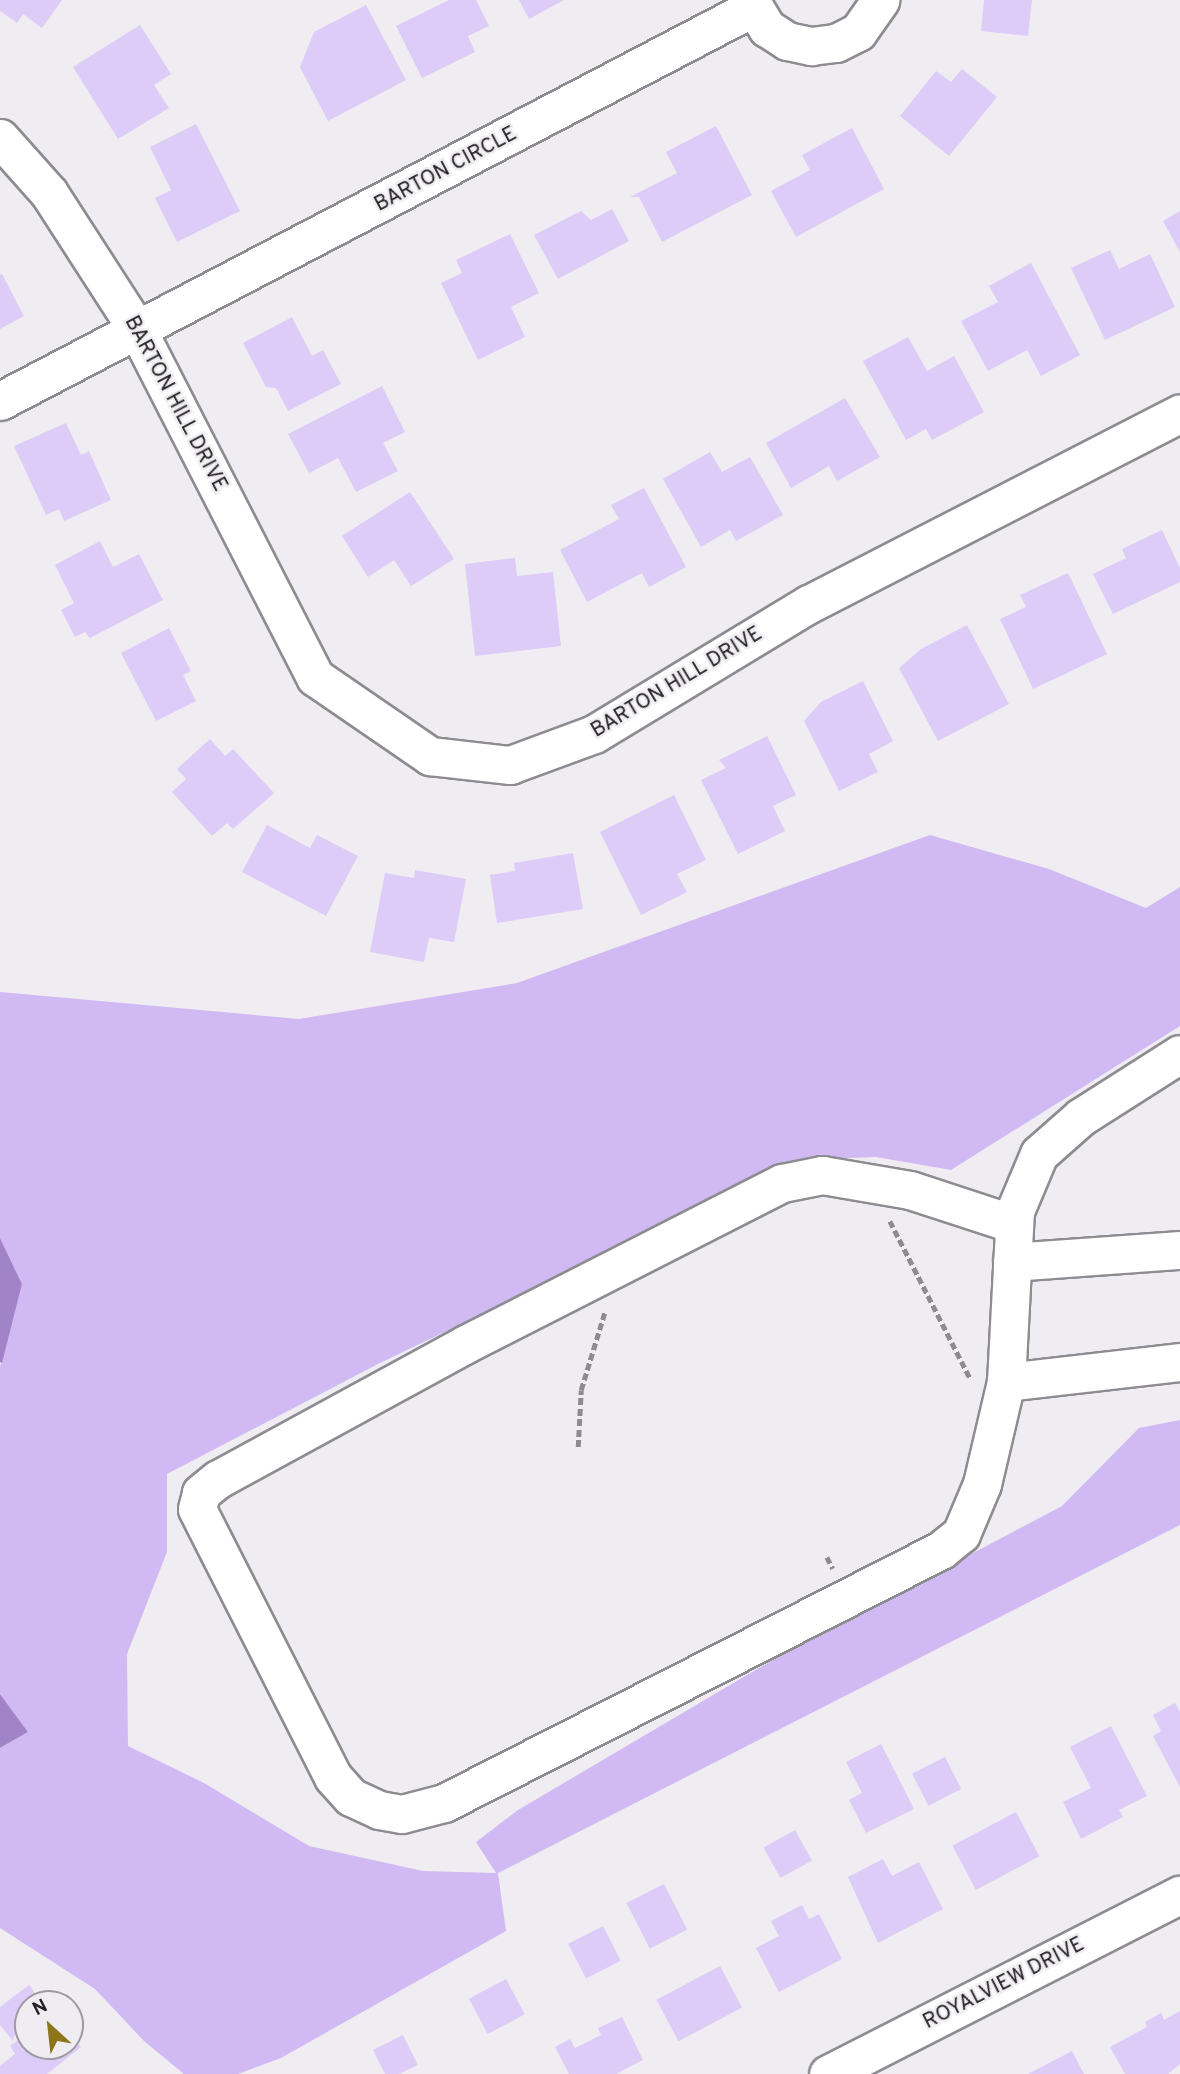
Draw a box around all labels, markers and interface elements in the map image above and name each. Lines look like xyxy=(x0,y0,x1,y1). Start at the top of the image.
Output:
street label: BARTON CIRCLE xyxy=(371,122,521,218)
street label: BARTON HILL DRIVE xyxy=(118,312,232,496)
street label: BARTON HILL DRIVE xyxy=(587,622,767,744)
street label: ROYALVIEW DRIVE xyxy=(919,1932,1089,2036)
north arrow xyxy=(14,1990,84,2060)
text: N xyxy=(29,1994,52,2022)

